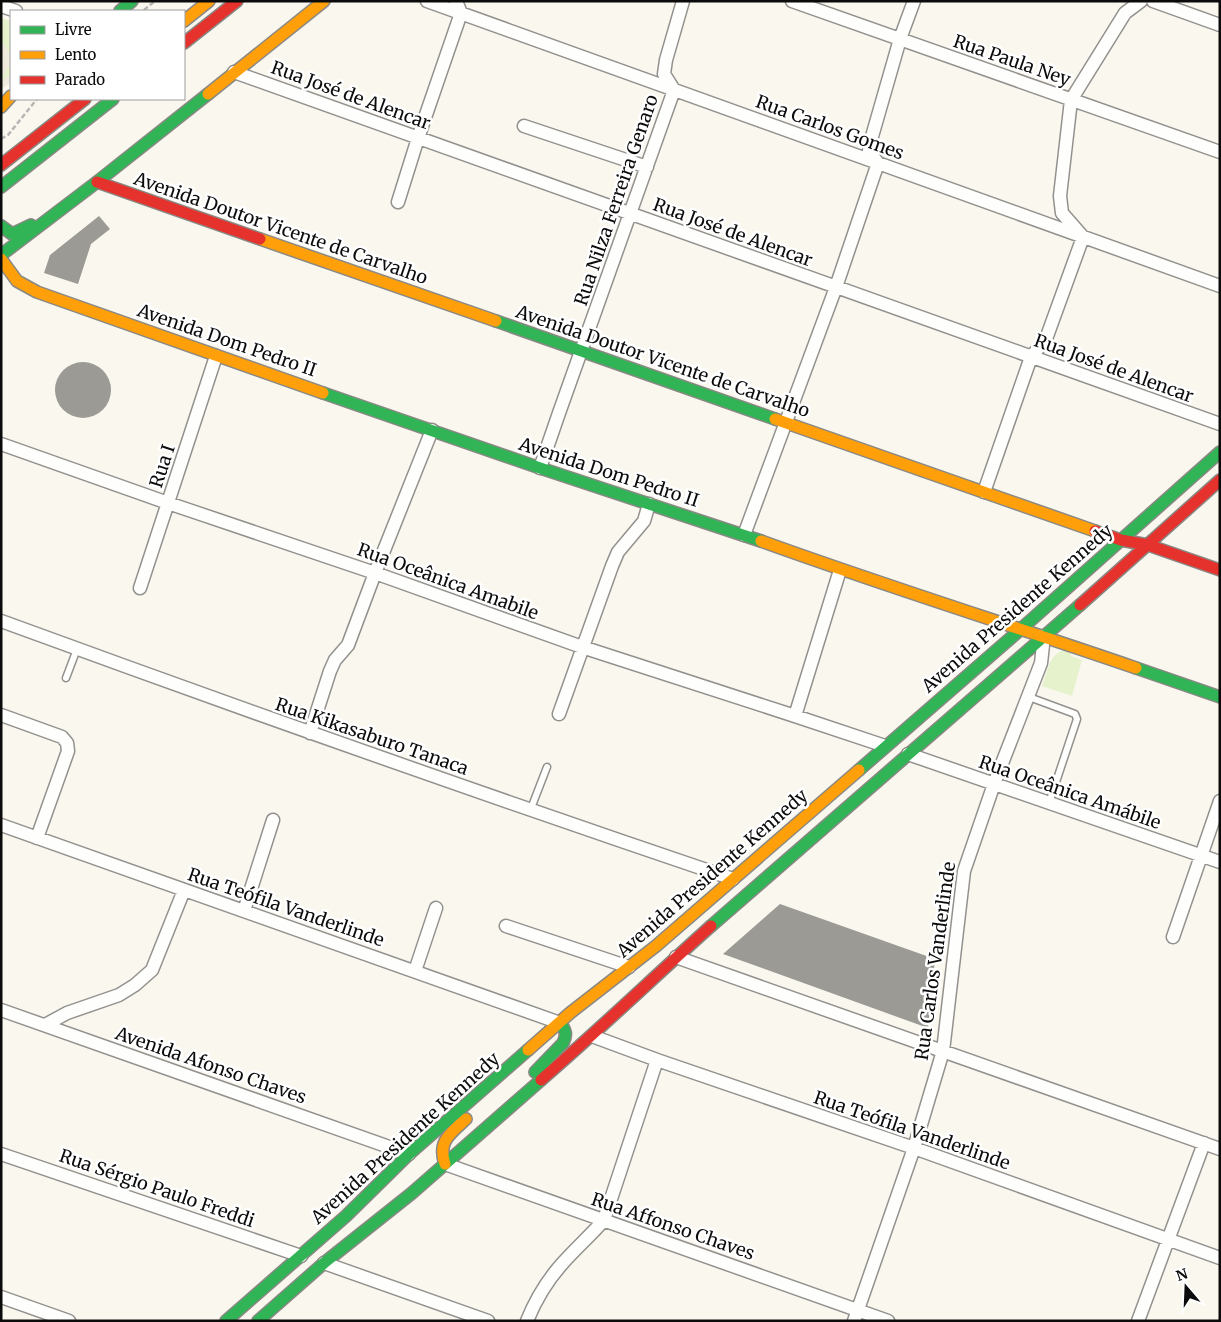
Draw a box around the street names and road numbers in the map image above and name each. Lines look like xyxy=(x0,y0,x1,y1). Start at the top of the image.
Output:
street label: Rua Paula Ney xyxy=(950,29,1074,91)
street label: Rua José de Alencar xyxy=(268,55,434,135)
street label: Rua Carlos Gomes xyxy=(753,90,907,165)
street label: Rua Nilza Ferreira Genaro xyxy=(569,91,663,309)
street label: Avenida Doutor Vicente de Carvalho xyxy=(130,167,431,289)
street label: Rua José de Alencar xyxy=(650,192,816,272)
street label: Avenida Dom Pedro II xyxy=(134,298,319,381)
street label: Avenida Doutor Vicente de Carvalho xyxy=(512,300,813,422)
street label: Rua José de Alencar xyxy=(1031,328,1197,408)
street label: Avenida Dom Pedro II xyxy=(515,432,702,512)
street label: Rua I xyxy=(144,441,180,491)
street label: Avenida Presidente Kennedy xyxy=(916,518,1118,698)
street label: Rua Oceânica Amabile xyxy=(354,538,542,624)
street label: Rua Kikasaburo Tanaca xyxy=(272,692,472,780)
street label: Rua Oceânica Amábile xyxy=(976,750,1164,834)
street label: Avenida Presidente Kennedy xyxy=(611,783,813,963)
street label: Rua Carlos Vanderlinde xyxy=(910,860,960,1062)
street label: Rua Teófila Vanderlinde xyxy=(185,863,387,951)
street label: Avenida Afonso Chaves xyxy=(112,1021,310,1109)
street label: Avenida Presidente Kennedy xyxy=(305,1047,504,1229)
street label: Rua Teófila Vanderlinde xyxy=(811,1086,1013,1174)
street label: Rua Sérgio Paulo Freddi xyxy=(56,1144,258,1232)
street label: Rua Affonso Chaves xyxy=(588,1187,758,1265)

